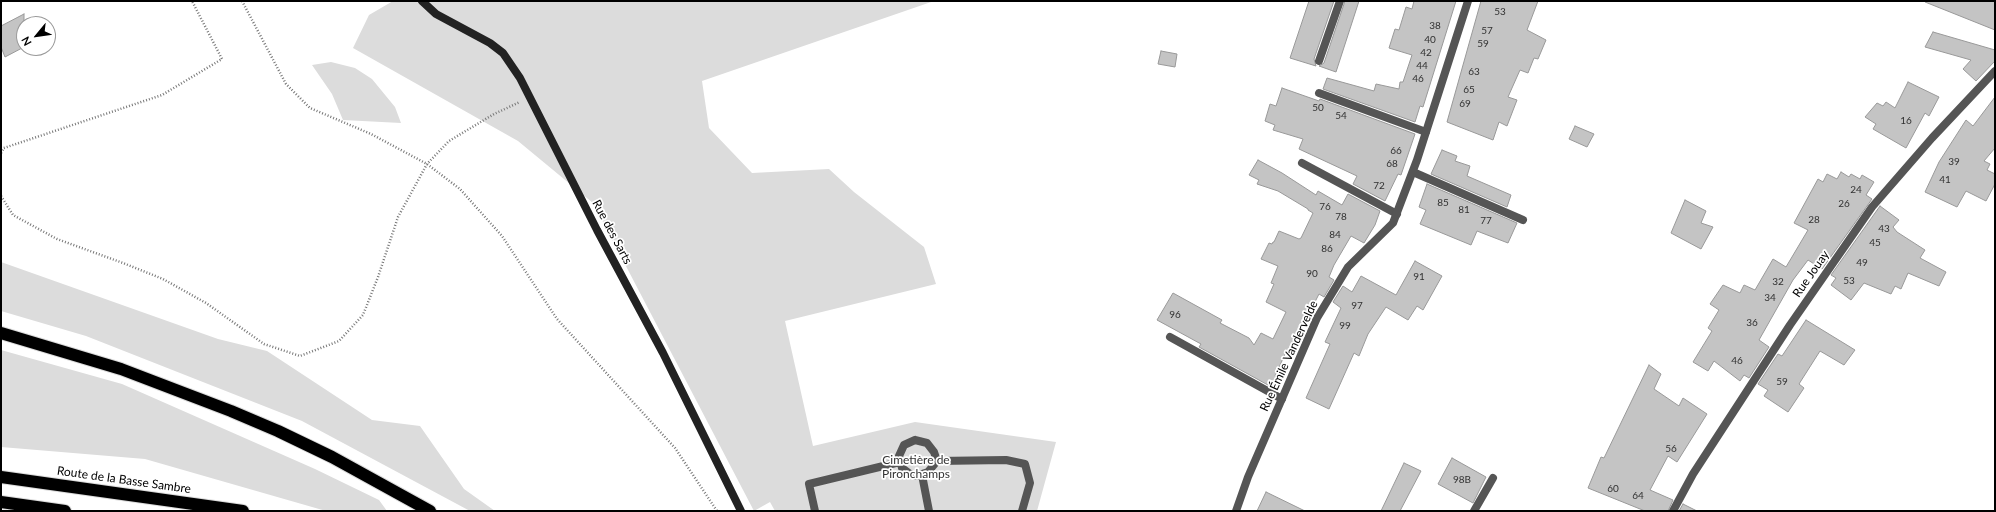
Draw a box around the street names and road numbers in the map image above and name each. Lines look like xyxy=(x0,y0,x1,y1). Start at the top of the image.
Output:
street label: Rue des Sarts xyxy=(589,197,635,267)
street label: Rue Jouay xyxy=(1790,248,1832,300)
street label: Rue Émile Vandervelde xyxy=(1257,298,1321,414)
street label: Route de la Basse Sambre xyxy=(56,463,192,497)

